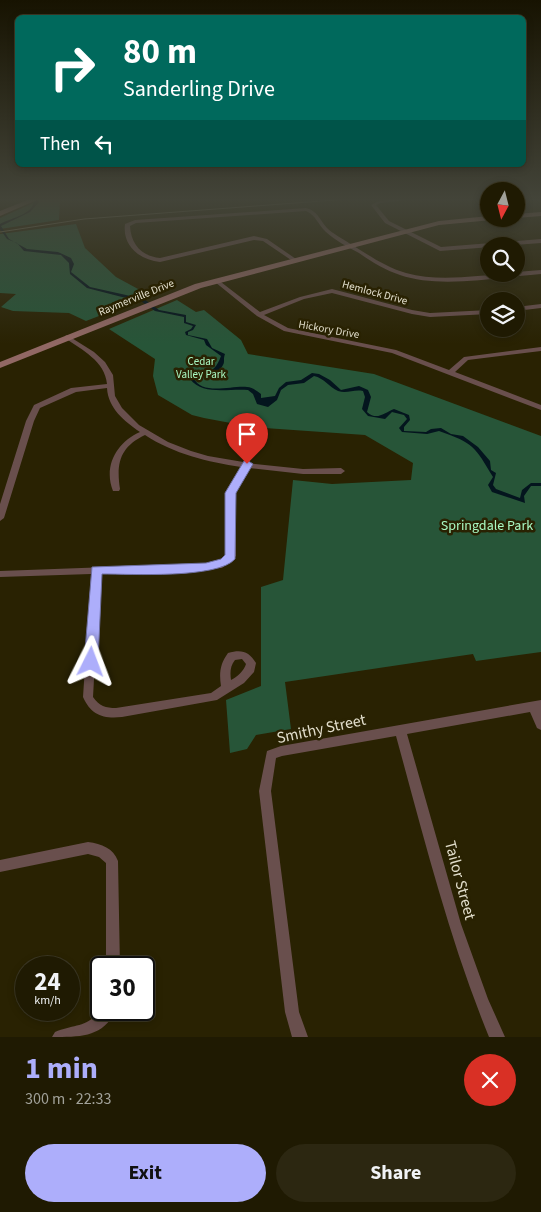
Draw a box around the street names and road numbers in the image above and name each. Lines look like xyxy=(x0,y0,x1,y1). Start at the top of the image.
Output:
street label: Raymerville Drive xyxy=(96,275,177,320)
street label: Hemlock Drive xyxy=(341,277,410,309)
street label: Hickory Drive xyxy=(297,317,361,342)
street label: Smithy Street xyxy=(275,709,368,749)
street label: Tailor Street xyxy=(439,838,481,923)

